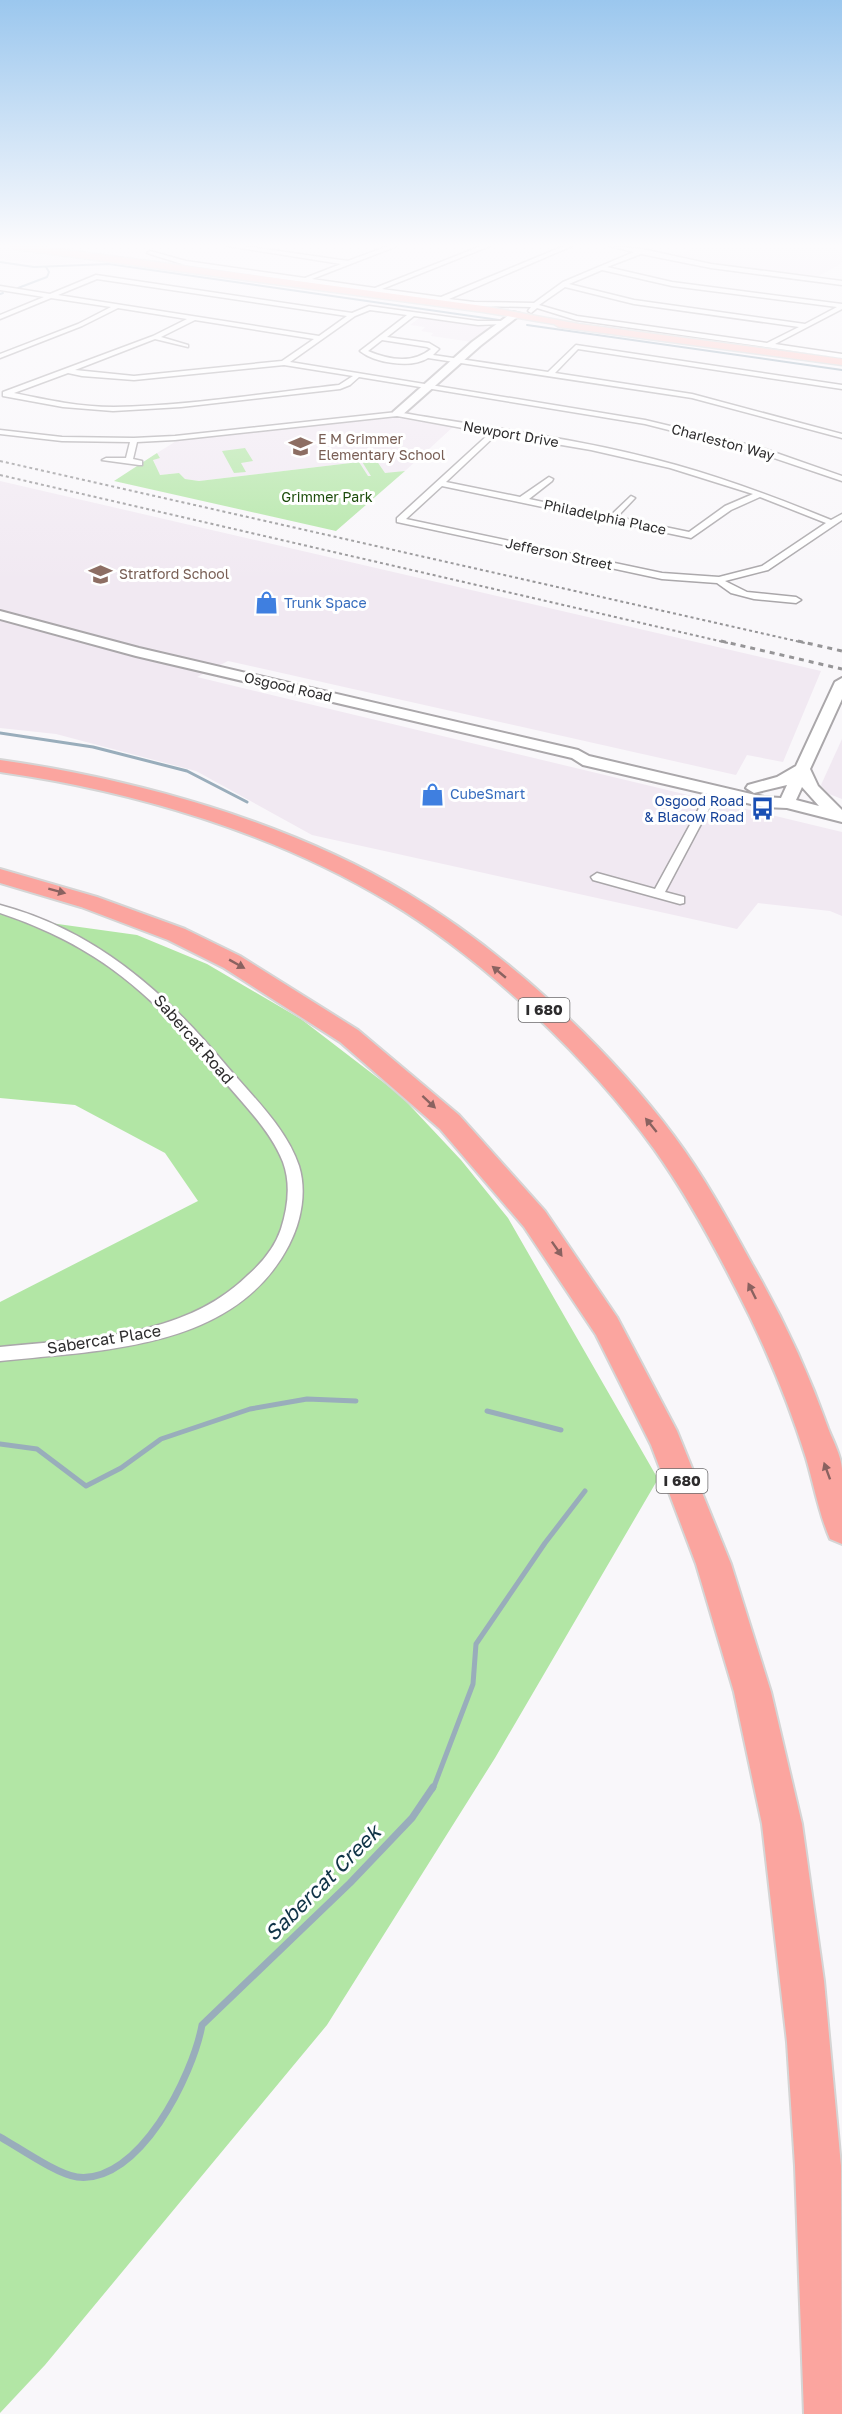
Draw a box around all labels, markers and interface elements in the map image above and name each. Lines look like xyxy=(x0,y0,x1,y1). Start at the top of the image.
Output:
street label: Newport Drive xyxy=(462,417,560,450)
street label: Charleston Way xyxy=(670,420,777,463)
place label: E M Grimmer Elementary School xyxy=(318,430,445,463)
school or university icon: E M Grimmer Elementary School xyxy=(287,434,313,460)
park label: Grimmer Park xyxy=(281,488,373,505)
street label: Philadelphia Place xyxy=(542,495,668,538)
street label: Jefferson Street xyxy=(504,534,614,573)
school or university icon: Stratford School xyxy=(88,561,114,587)
place label: Stratford School xyxy=(119,565,229,582)
shop icon: Trunk Space xyxy=(253,590,279,616)
place label: Trunk Space xyxy=(284,594,367,611)
street label: Osgood Road xyxy=(243,668,334,705)
shop icon: CubeSmart xyxy=(419,781,445,807)
place label: CubeSmart xyxy=(450,785,525,802)
place label: Osgood Road & Blacow Road xyxy=(644,792,744,825)
bus stop icon: Osgood Road & Blacow Road xyxy=(749,796,775,822)
one-way arrow xyxy=(48,887,66,896)
one-way arrow xyxy=(229,959,246,969)
one-way arrow xyxy=(492,966,507,979)
street label: Sabercat Road xyxy=(150,990,238,1088)
road number: I 680 xyxy=(518,998,570,1022)
one-way arrow xyxy=(422,1094,436,1108)
one-way arrow xyxy=(644,1117,657,1133)
one-way arrow xyxy=(551,1240,563,1256)
one-way arrow xyxy=(748,1283,757,1300)
street label: Sabercat Place xyxy=(46,1320,162,1358)
one-way arrow xyxy=(822,1462,832,1480)
road number: I 680 xyxy=(656,1469,708,1493)
water label: Sabercat Creek xyxy=(259,1817,387,1946)

